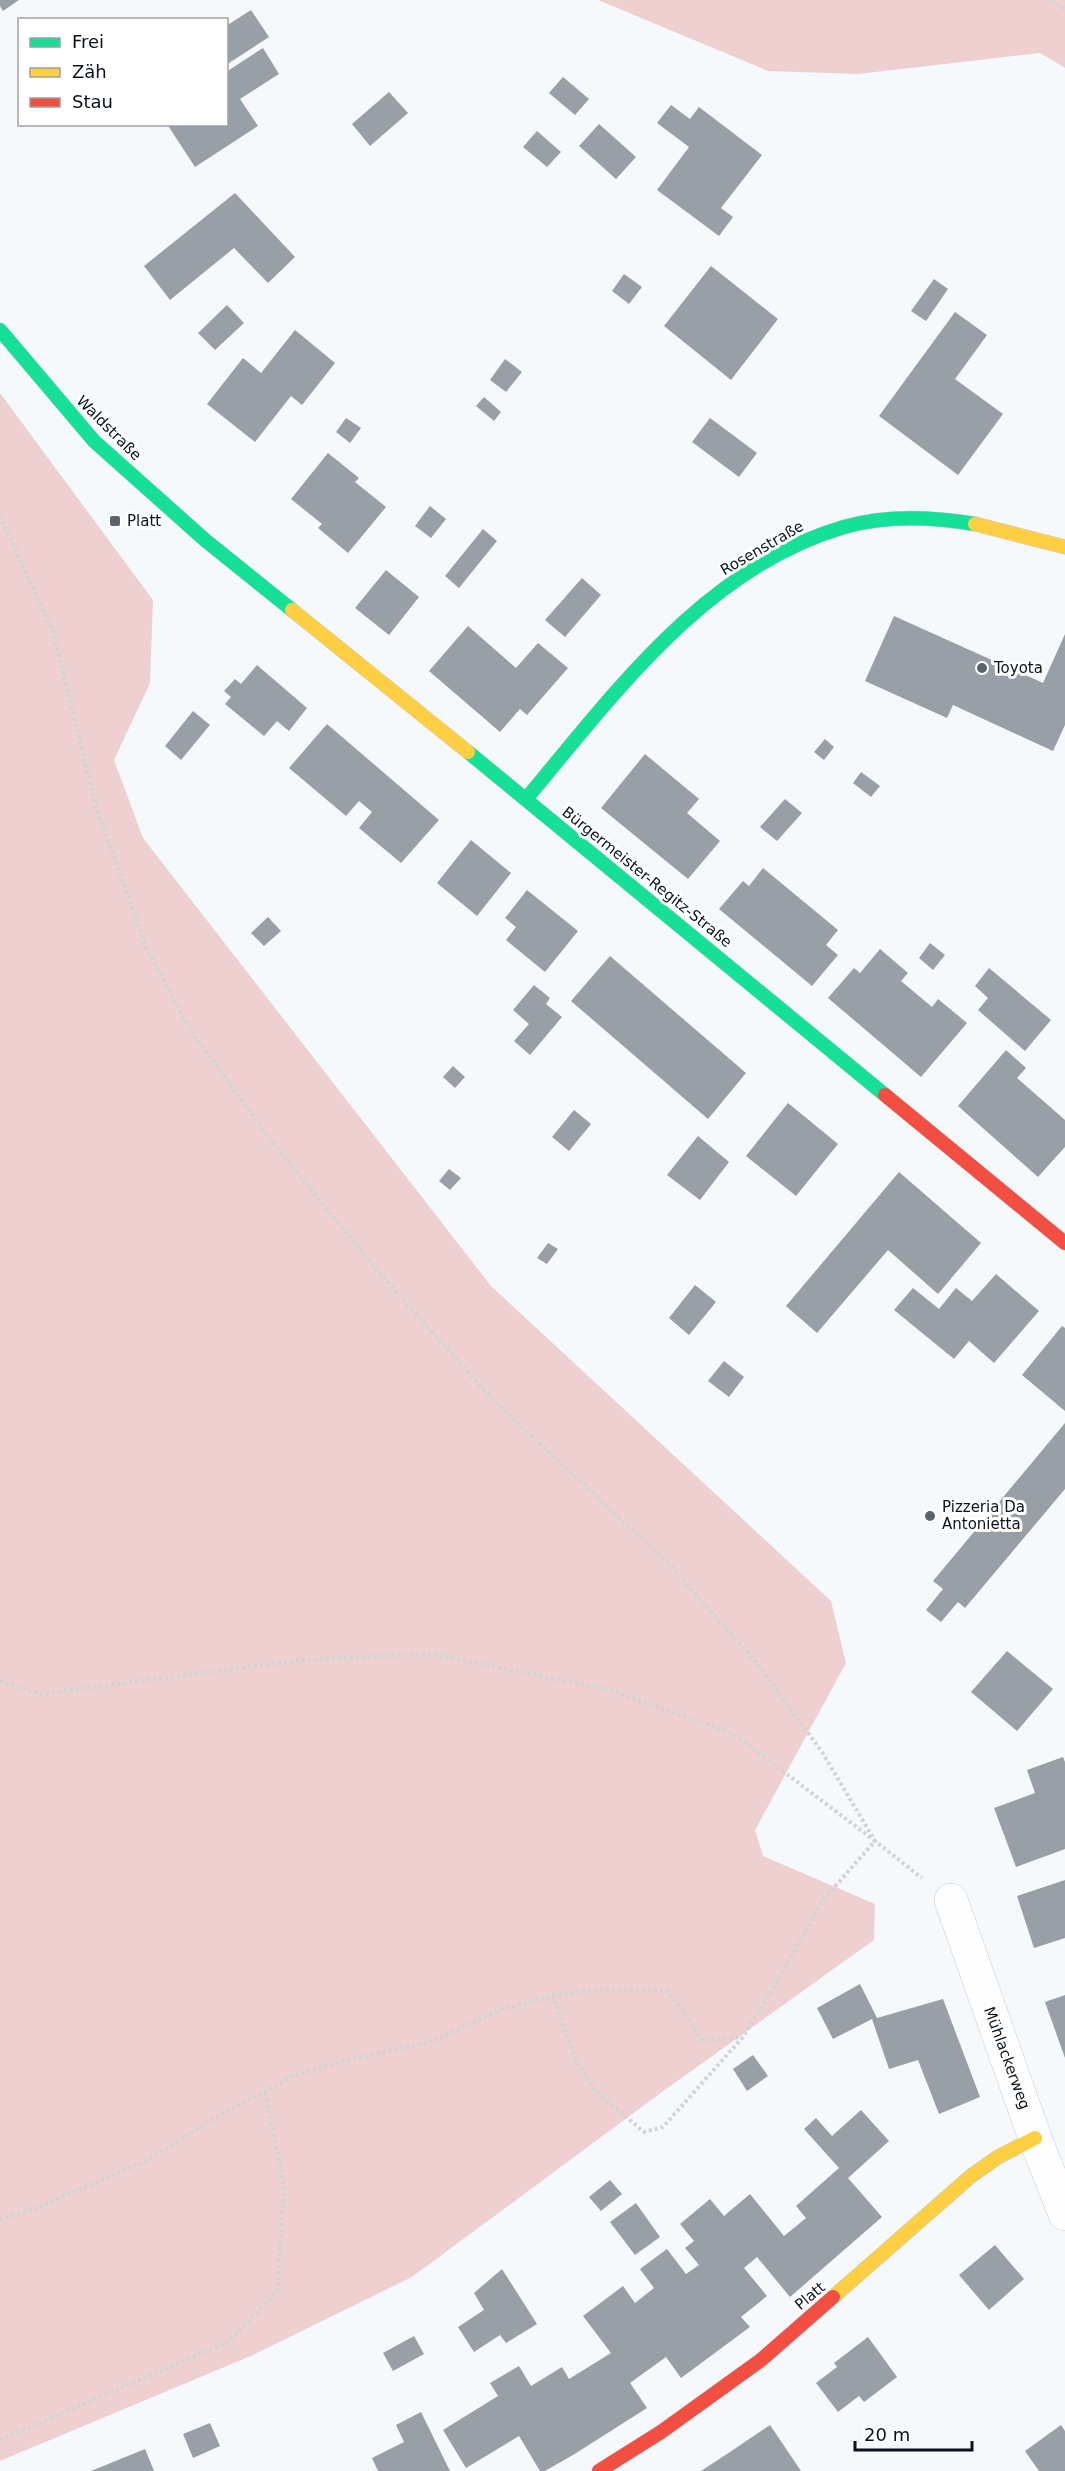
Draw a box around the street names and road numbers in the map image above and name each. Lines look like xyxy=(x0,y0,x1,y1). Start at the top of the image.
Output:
street label: Waldstraße xyxy=(73,392,145,464)
street label: Rosenstraße xyxy=(717,517,807,579)
street label: Bürgermeister-Regitz-Straße xyxy=(558,803,736,951)
street label: Mühlackerweg xyxy=(980,2004,1034,2112)
street label: Platt xyxy=(791,2278,829,2314)

